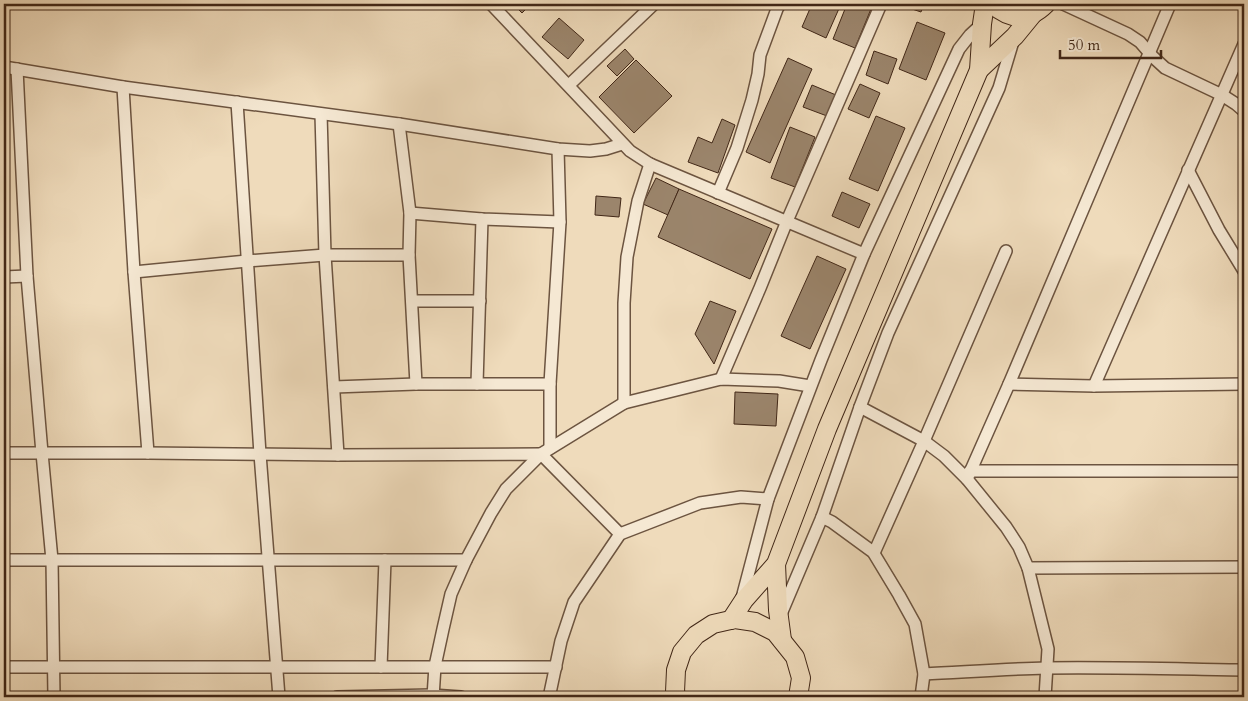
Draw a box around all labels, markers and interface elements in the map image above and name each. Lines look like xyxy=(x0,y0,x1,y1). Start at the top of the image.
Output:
scale bar xyxy=(1060,28,1162,60)
text: 50 m xyxy=(1068,35,1100,55)

